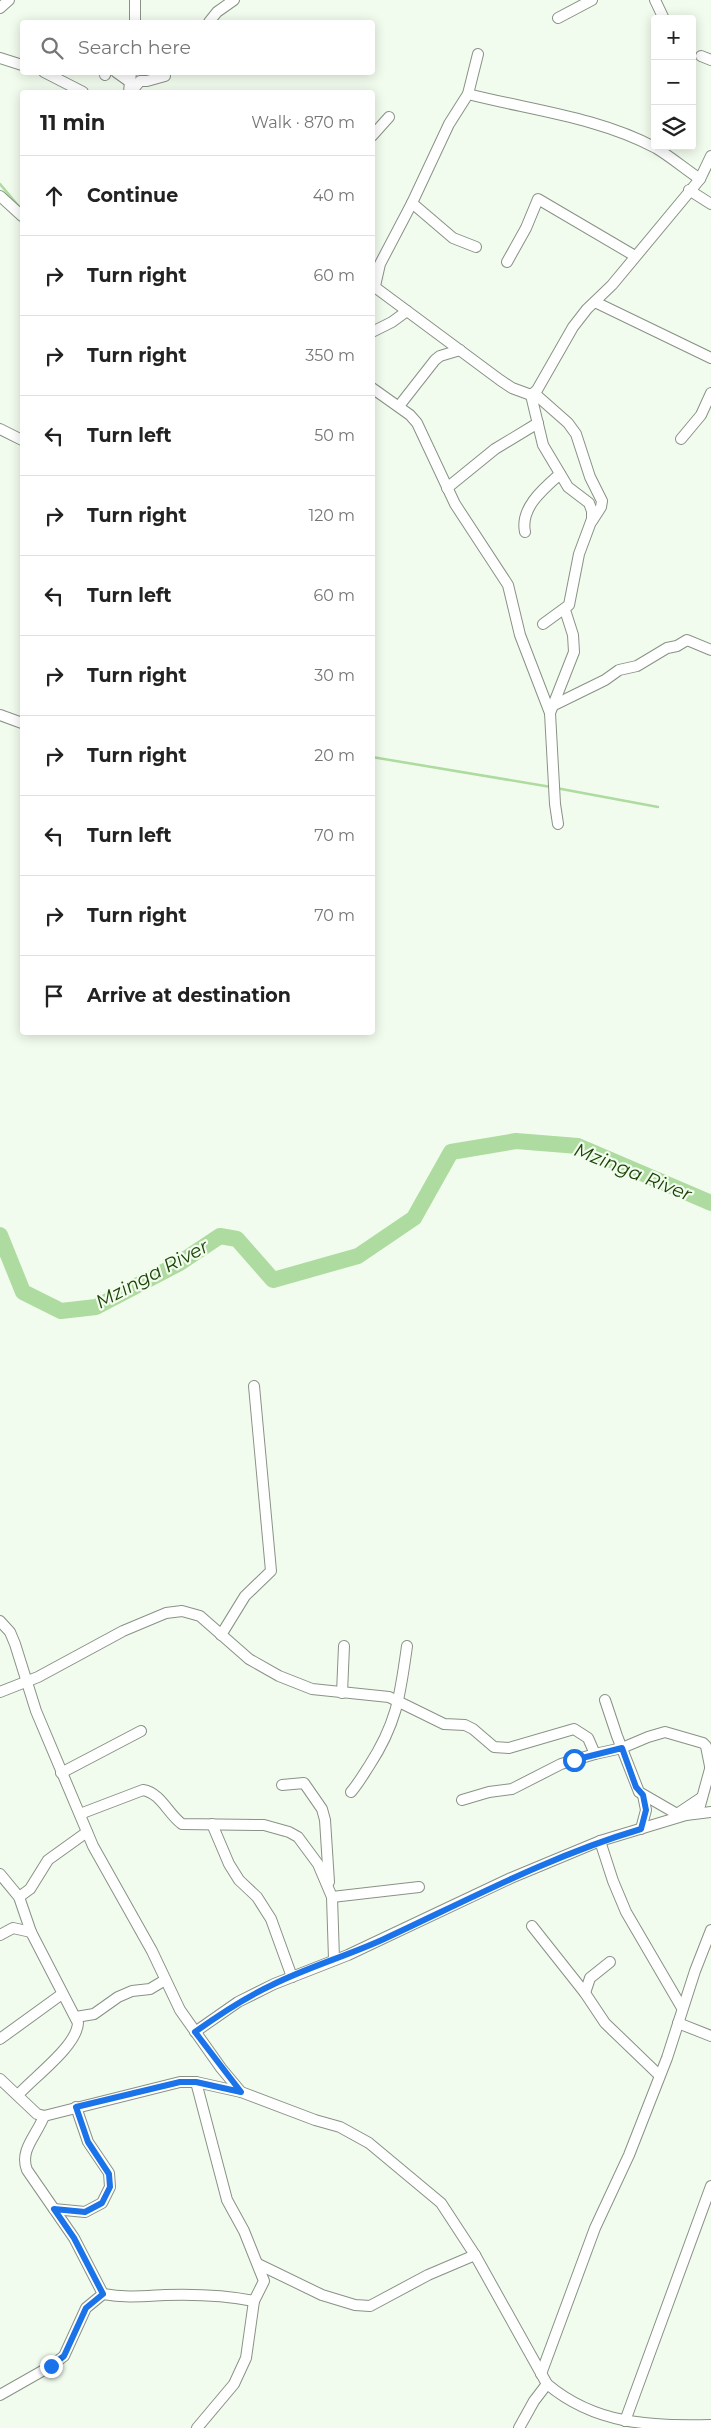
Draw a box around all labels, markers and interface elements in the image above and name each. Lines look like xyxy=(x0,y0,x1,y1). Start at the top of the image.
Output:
map controls xyxy=(651,15,696,150)
button: + xyxy=(651,15,696,60)
search box xyxy=(20,20,375,75)
icon: search xyxy=(38,34,66,62)
text: Search here xyxy=(78,36,191,59)
button: − xyxy=(651,60,696,105)
button: layers xyxy=(651,105,696,150)
text: 11 min xyxy=(40,110,105,135)
text: Walk · 870 m xyxy=(251,113,355,132)
icon: ahead xyxy=(40,182,68,210)
text: Continue xyxy=(87,184,178,207)
text: 40 m xyxy=(313,186,355,205)
icon: right xyxy=(40,262,68,290)
text: Turn right xyxy=(87,264,187,287)
text: 60 m xyxy=(313,266,355,285)
icon: right xyxy=(40,342,68,370)
text: Turn right xyxy=(87,344,187,367)
text: 350 m xyxy=(305,346,355,365)
icon: left xyxy=(40,422,68,450)
text: Turn left xyxy=(87,424,172,447)
text: 50 m xyxy=(314,426,355,445)
icon: right xyxy=(40,502,68,530)
text: Turn right xyxy=(87,504,187,527)
text: 120 m xyxy=(308,506,355,525)
icon: left xyxy=(40,582,68,610)
text: Turn left xyxy=(87,584,172,607)
text: 60 m xyxy=(313,586,355,605)
icon: right xyxy=(40,662,68,690)
text: Turn right xyxy=(87,664,187,687)
text: 30 m xyxy=(314,666,355,685)
icon: right xyxy=(40,742,68,770)
text: Turn right xyxy=(87,744,187,767)
text: 20 m xyxy=(314,746,355,765)
icon: left xyxy=(40,822,68,850)
text: Turn left xyxy=(87,824,172,847)
text: 70 m xyxy=(314,826,355,845)
icon: right xyxy=(40,902,68,930)
text: Turn right xyxy=(87,904,187,927)
text: 70 m xyxy=(314,906,355,925)
icon: arrive xyxy=(40,982,68,1010)
text: Arrive at destination xyxy=(87,984,291,1007)
water label: Mzinga River xyxy=(571,1138,695,1206)
water label: Mzinga River xyxy=(92,1234,213,1313)
route start xyxy=(563,1749,586,1772)
route end xyxy=(40,2355,63,2378)

